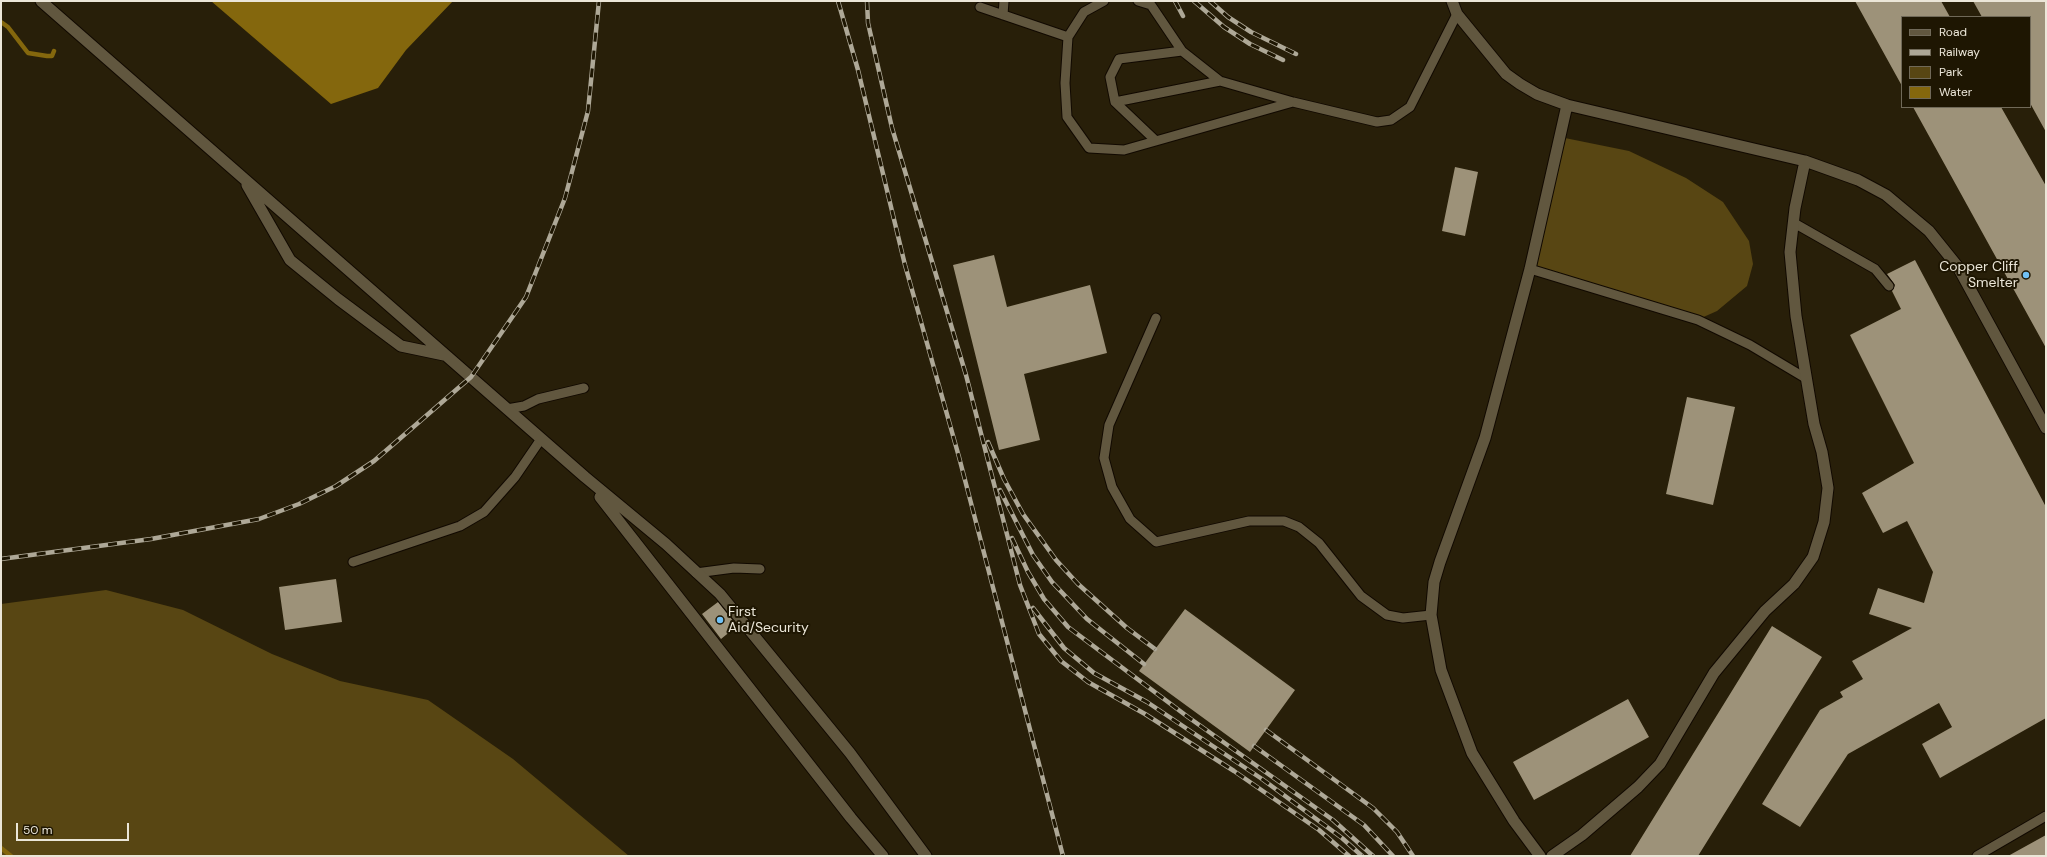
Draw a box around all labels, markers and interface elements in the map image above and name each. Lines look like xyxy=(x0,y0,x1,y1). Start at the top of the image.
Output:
legend xyxy=(1901,16,2031,108)
text: Road xyxy=(1939,24,1967,40)
text: Railway xyxy=(1939,44,1980,60)
text: Park xyxy=(1939,64,1963,80)
text: Water xyxy=(1939,84,1972,100)
place label: Copper Cliff Smelter xyxy=(1939,259,2018,292)
marker: Copper Cliff Smelter xyxy=(2021,270,2031,280)
place label: First Aid/Security xyxy=(728,604,809,636)
marker: First Aid/Security xyxy=(715,615,725,625)
scale bar xyxy=(18,815,131,841)
text: 50 m xyxy=(23,822,52,838)

